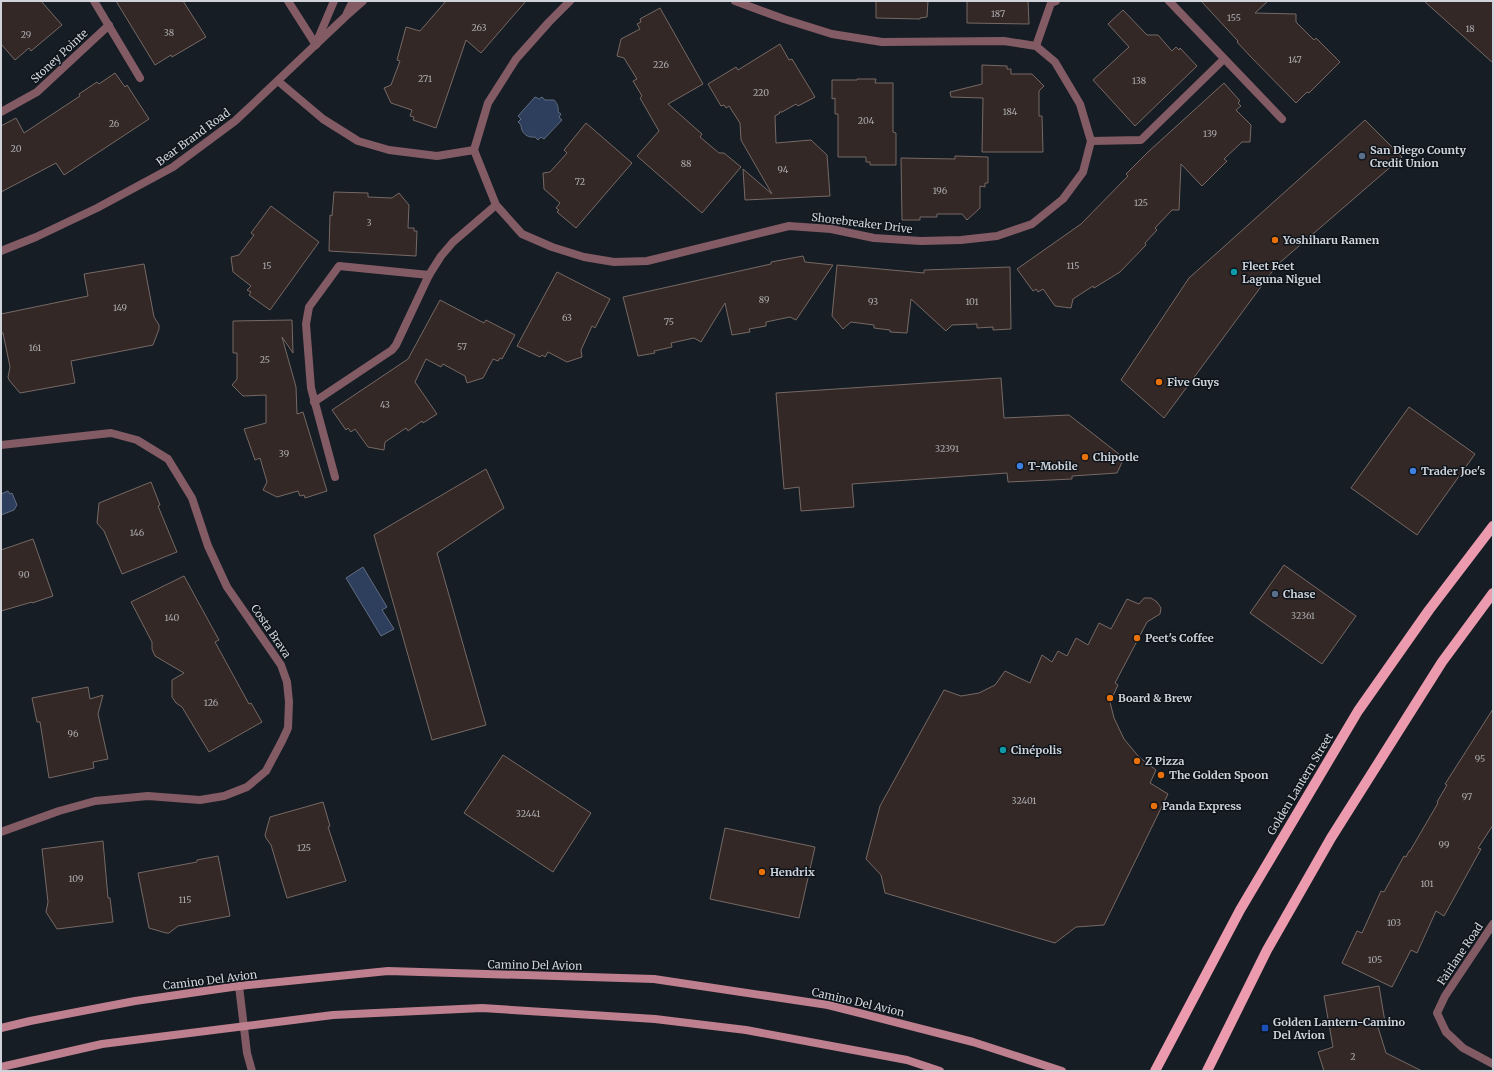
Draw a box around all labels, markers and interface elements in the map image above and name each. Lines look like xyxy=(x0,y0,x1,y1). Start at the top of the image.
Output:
house number: 187 xyxy=(991,8,1005,19)
house number: 155 xyxy=(1227,12,1241,23)
house number: 263 xyxy=(471,22,487,33)
house number: 18 xyxy=(1465,23,1475,34)
street label: Stoney Pointe xyxy=(28,26,91,86)
house number: 38 xyxy=(164,27,174,38)
house number: 29 xyxy=(21,29,31,40)
house number: 147 xyxy=(1288,54,1302,65)
house number: 226 xyxy=(653,59,669,70)
house number: 271 xyxy=(418,73,432,84)
house number: 138 xyxy=(1132,75,1146,86)
house number: 220 xyxy=(753,87,769,98)
street label: Bear Brand Road xyxy=(153,105,233,169)
house number: 184 xyxy=(1003,106,1018,117)
house number: 204 xyxy=(858,115,875,126)
house number: 26 xyxy=(109,118,120,129)
house number: 139 xyxy=(1203,128,1217,139)
house number: 20 xyxy=(11,143,22,154)
place label: San Diego County Credit Union xyxy=(1370,143,1466,170)
marker: San Diego County Credit Union xyxy=(1357,151,1367,161)
house number: 88 xyxy=(681,158,691,169)
house number: 94 xyxy=(778,164,789,175)
house number: 72 xyxy=(575,176,585,187)
house number: 196 xyxy=(933,185,948,196)
house number: 125 xyxy=(1134,197,1148,208)
street label: Shorebreaker Drive xyxy=(811,210,914,236)
house number: 3 xyxy=(366,217,372,228)
place label: Yoshiharu Ramen xyxy=(1282,233,1380,247)
marker: Yoshiharu Ramen xyxy=(1270,235,1280,245)
place label: Fleet Feet Laguna Niguel xyxy=(1242,259,1322,286)
house number: 15 xyxy=(262,260,272,271)
house number: 115 xyxy=(1067,260,1079,271)
marker: Fleet Feet Laguna Niguel xyxy=(1229,267,1239,277)
house number: 89 xyxy=(759,294,769,305)
house number: 93 xyxy=(868,296,878,307)
house number: 101 xyxy=(965,296,979,307)
house number: 149 xyxy=(113,302,127,313)
house number: 63 xyxy=(562,312,572,323)
house number: 75 xyxy=(664,316,674,327)
house number: 57 xyxy=(457,341,467,352)
house number: 161 xyxy=(29,342,41,353)
house number: 25 xyxy=(260,354,270,365)
place label: Five Guys xyxy=(1167,375,1220,389)
marker: Five Guys xyxy=(1154,377,1164,387)
house number: 43 xyxy=(380,399,390,410)
house number: 32391 xyxy=(935,443,959,454)
house number: 39 xyxy=(279,448,289,459)
place label: Chipotle xyxy=(1093,450,1139,464)
marker: Chipotle xyxy=(1080,452,1090,462)
place label: T-Mobile xyxy=(1028,459,1078,473)
marker: T-Mobile xyxy=(1015,461,1025,471)
place label: Trader Joe's xyxy=(1421,464,1485,478)
marker: Trader Joe's xyxy=(1408,466,1418,476)
house number: 146 xyxy=(130,527,145,538)
house number: 90 xyxy=(18,569,30,580)
place label: Chase xyxy=(1283,587,1315,601)
marker: Chase xyxy=(1270,589,1280,599)
street label: Costa Brava xyxy=(248,601,294,661)
house number: 32361 xyxy=(1291,610,1315,621)
house number: 140 xyxy=(165,612,180,623)
place label: Peet's Coffee xyxy=(1145,631,1214,645)
marker: Peet's Coffee xyxy=(1132,633,1142,643)
place label: Board & Brew xyxy=(1118,691,1193,705)
marker: Board & Brew xyxy=(1105,693,1115,703)
house number: 126 xyxy=(204,697,219,708)
house number: 96 xyxy=(68,728,79,739)
street label: Golden Lantern Street xyxy=(1264,730,1336,838)
place label: Cinépolis xyxy=(1011,743,1062,757)
marker: Cinépolis xyxy=(998,745,1008,755)
house number: 95 xyxy=(1475,753,1485,764)
place label: Z Pizza xyxy=(1145,754,1184,768)
marker: Z Pizza xyxy=(1132,756,1142,766)
place label: The Golden Spoon xyxy=(1169,768,1269,782)
marker: The Golden Spoon xyxy=(1156,770,1166,780)
house number: 97 xyxy=(1462,791,1472,802)
house number: 32401 xyxy=(1012,795,1036,806)
place label: Panda Express xyxy=(1162,799,1242,813)
marker: Panda Express xyxy=(1149,801,1159,811)
house number: 32441 xyxy=(516,808,540,819)
house number: 99 xyxy=(1439,839,1449,850)
house number: 125 xyxy=(297,842,311,853)
place label: Hendrix xyxy=(770,865,815,879)
marker: Hendrix xyxy=(757,867,767,877)
house number: 109 xyxy=(69,873,83,884)
house number: 101 xyxy=(1420,878,1434,889)
house number: 115 xyxy=(179,894,191,905)
house number: 103 xyxy=(1387,917,1401,928)
street label: Fairlane Road xyxy=(1434,920,1486,988)
house number: 105 xyxy=(1368,954,1382,965)
street label: Camino Del Avion xyxy=(488,957,583,973)
street label: Camino Del Avion xyxy=(162,967,259,993)
street label: Camino Del Avion xyxy=(810,985,906,1020)
place label: Golden Lantern-Camino Del Avion xyxy=(1273,1015,1406,1042)
marker: Golden Lantern-Camino Del Avion xyxy=(1260,1023,1270,1033)
house number: 2 xyxy=(1350,1051,1356,1062)

